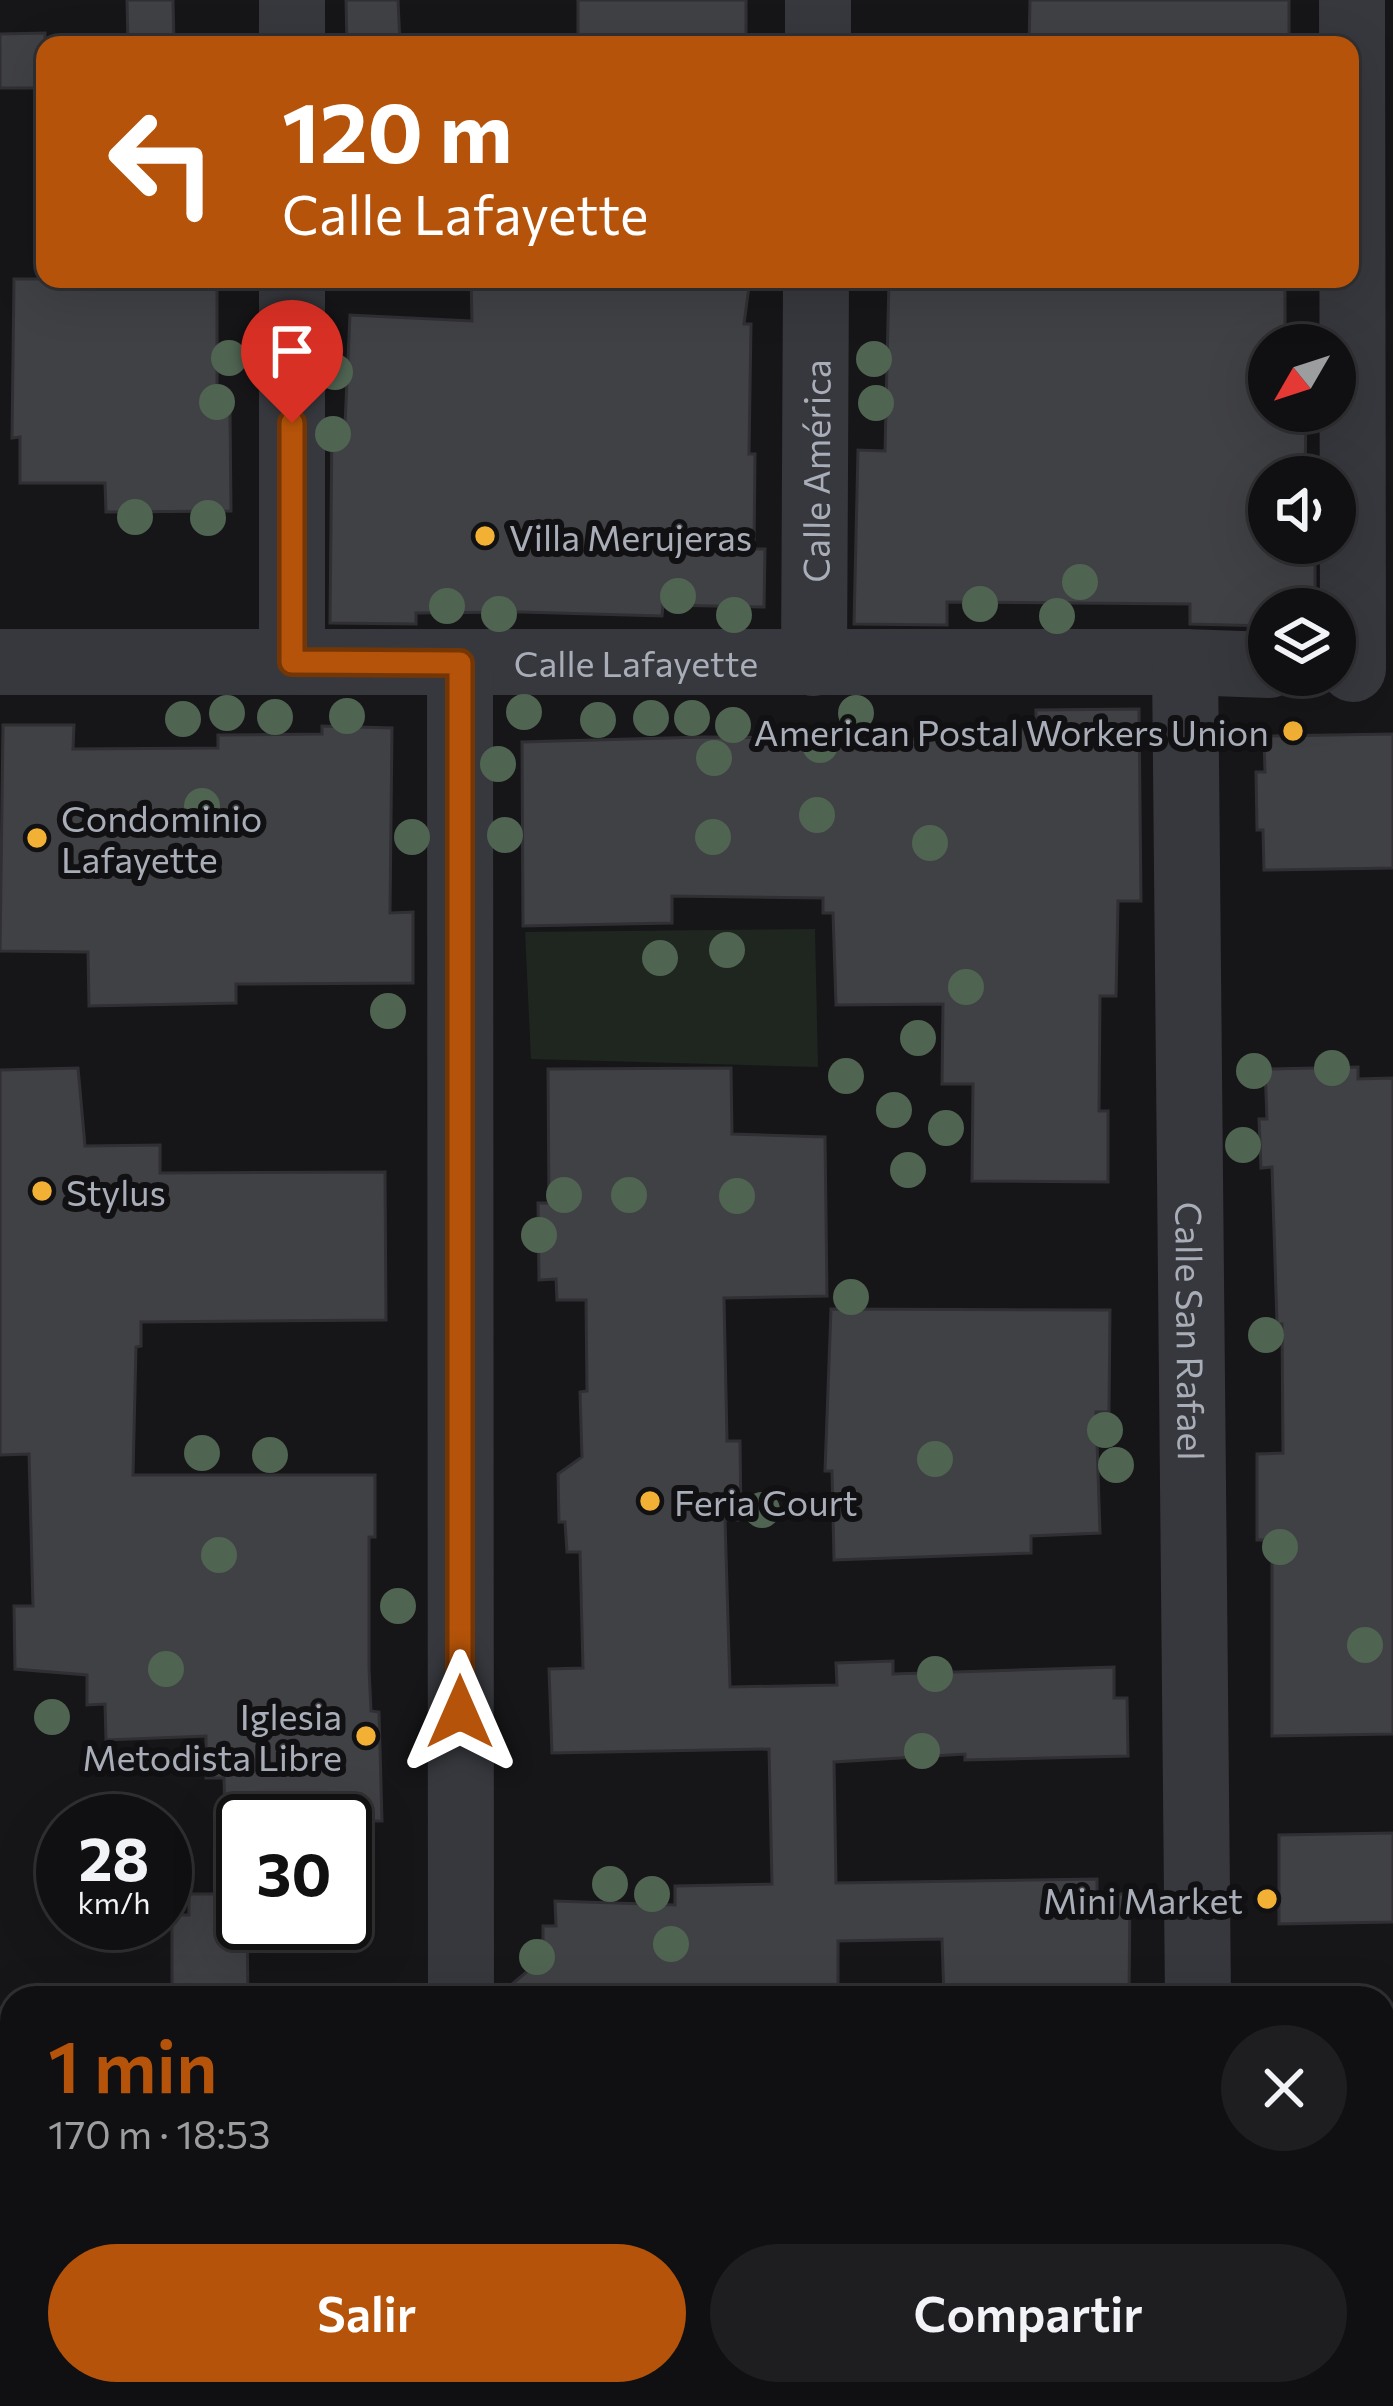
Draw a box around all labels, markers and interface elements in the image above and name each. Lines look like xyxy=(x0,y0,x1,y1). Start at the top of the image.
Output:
text: 120 m xyxy=(282,78,512,180)
icon: left xyxy=(84,84,240,240)
text: Calle Lafayette xyxy=(282,180,649,246)
pin xyxy=(241,300,343,423)
icon: arrive xyxy=(259,318,325,384)
north arrow xyxy=(1248,324,1356,432)
map controls xyxy=(1248,324,1356,696)
street label: Calle América xyxy=(792,359,838,583)
button: sound xyxy=(1248,456,1356,564)
place label: Villa Merujeras xyxy=(509,514,752,558)
marker: Villa Merujeras xyxy=(472,523,498,549)
button: layers xyxy=(1248,588,1356,696)
street label: Calle Lafayette xyxy=(514,640,758,684)
place label: American Postal Workers Union xyxy=(754,709,1269,753)
marker: American Postal Workers Union xyxy=(1280,718,1306,744)
place label: Condominio Lafayette xyxy=(61,795,262,880)
marker: Condominio Lafayette xyxy=(24,825,50,851)
place label: Stylus xyxy=(66,1169,166,1213)
marker: Stylus xyxy=(29,1178,55,1204)
street label: Calle San Rafael xyxy=(1168,1201,1215,1461)
place label: Feria Court xyxy=(674,1479,858,1523)
marker: Feria Court xyxy=(637,1488,663,1514)
position arrow xyxy=(397,1649,523,1775)
place label: Iglesia Metodista Libre xyxy=(82,1693,342,1778)
marker: Iglesia Metodista Libre xyxy=(353,1723,379,1749)
speed limit sign: 30 xyxy=(216,1794,372,1950)
text: 28 xyxy=(79,1820,149,1893)
place label: Mini Market xyxy=(1043,1877,1243,1921)
text: km/h xyxy=(78,1883,150,1920)
marker: Mini Market xyxy=(1254,1886,1280,1912)
text: 1 min xyxy=(48,2020,218,2108)
button: close xyxy=(1221,2025,1347,2151)
text: 170 m · 18:53 xyxy=(48,2109,270,2157)
button: Salir xyxy=(48,2244,686,2382)
button: Compartir xyxy=(710,2244,1347,2382)

